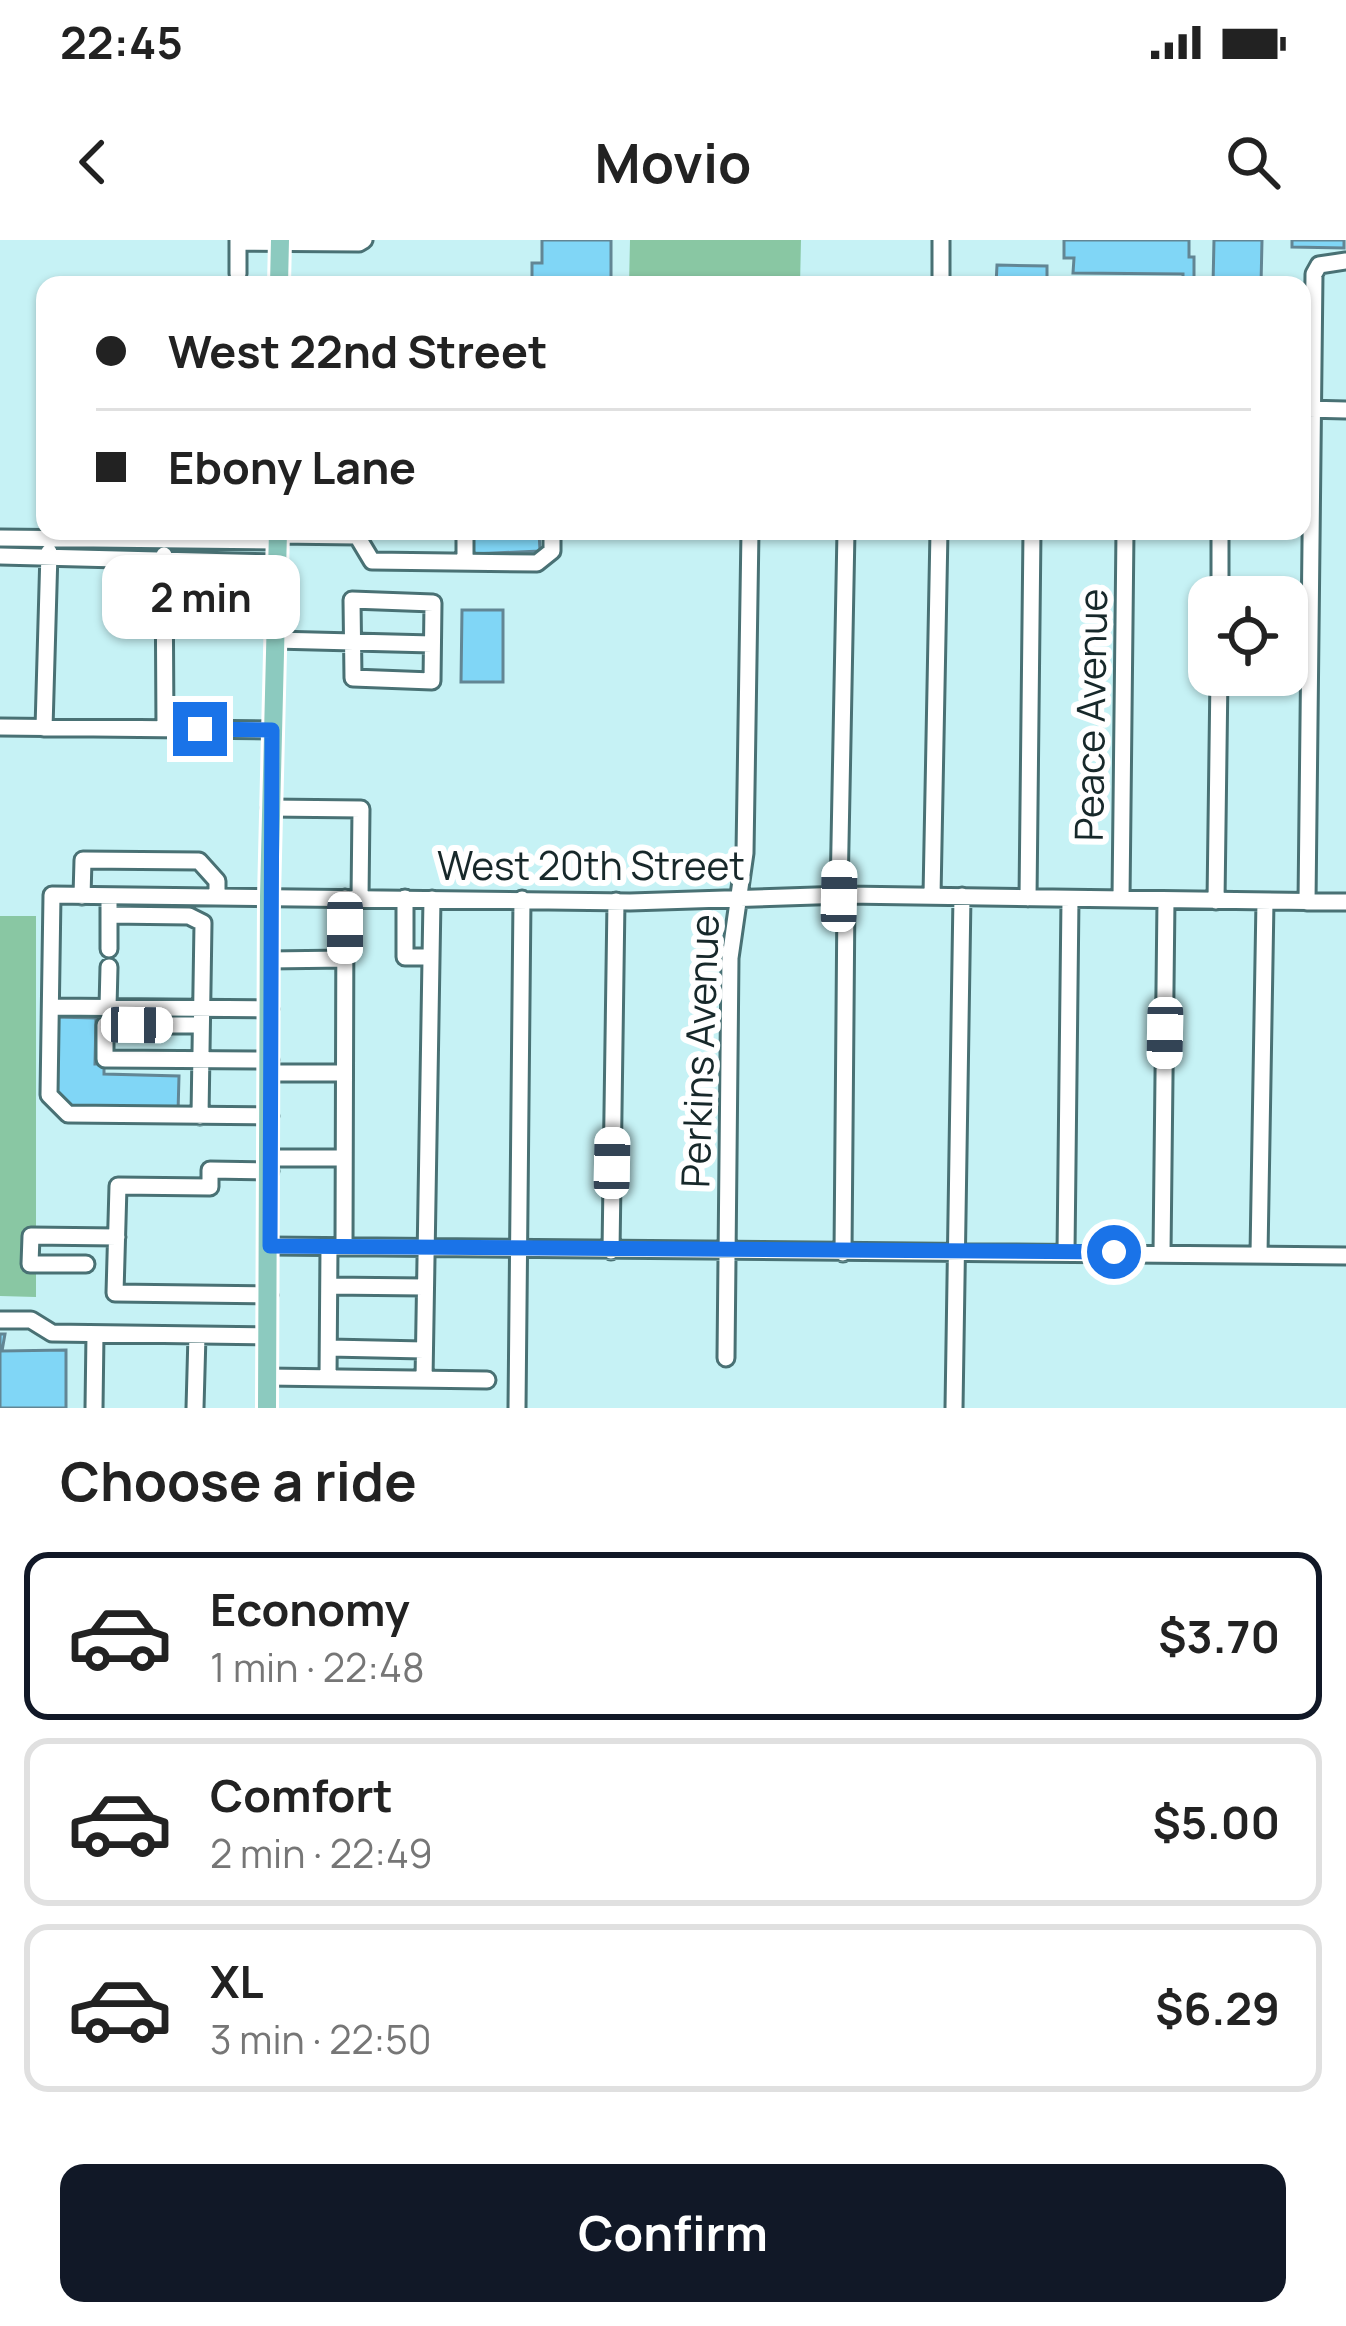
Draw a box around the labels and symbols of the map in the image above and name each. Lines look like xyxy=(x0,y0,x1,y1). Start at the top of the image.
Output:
callout: 2 min xyxy=(101,555,299,639)
street label: Peace Avenue xyxy=(1061,588,1119,842)
route end xyxy=(173,702,227,756)
street label: West 20th Street xyxy=(437,838,745,892)
car xyxy=(820,860,858,932)
car xyxy=(327,892,363,964)
street label: Perkins Avenue xyxy=(667,913,731,1189)
car xyxy=(1146,997,1184,1069)
car xyxy=(101,1006,173,1044)
car xyxy=(593,1127,631,1199)
route start xyxy=(1087,1225,1141,1279)

